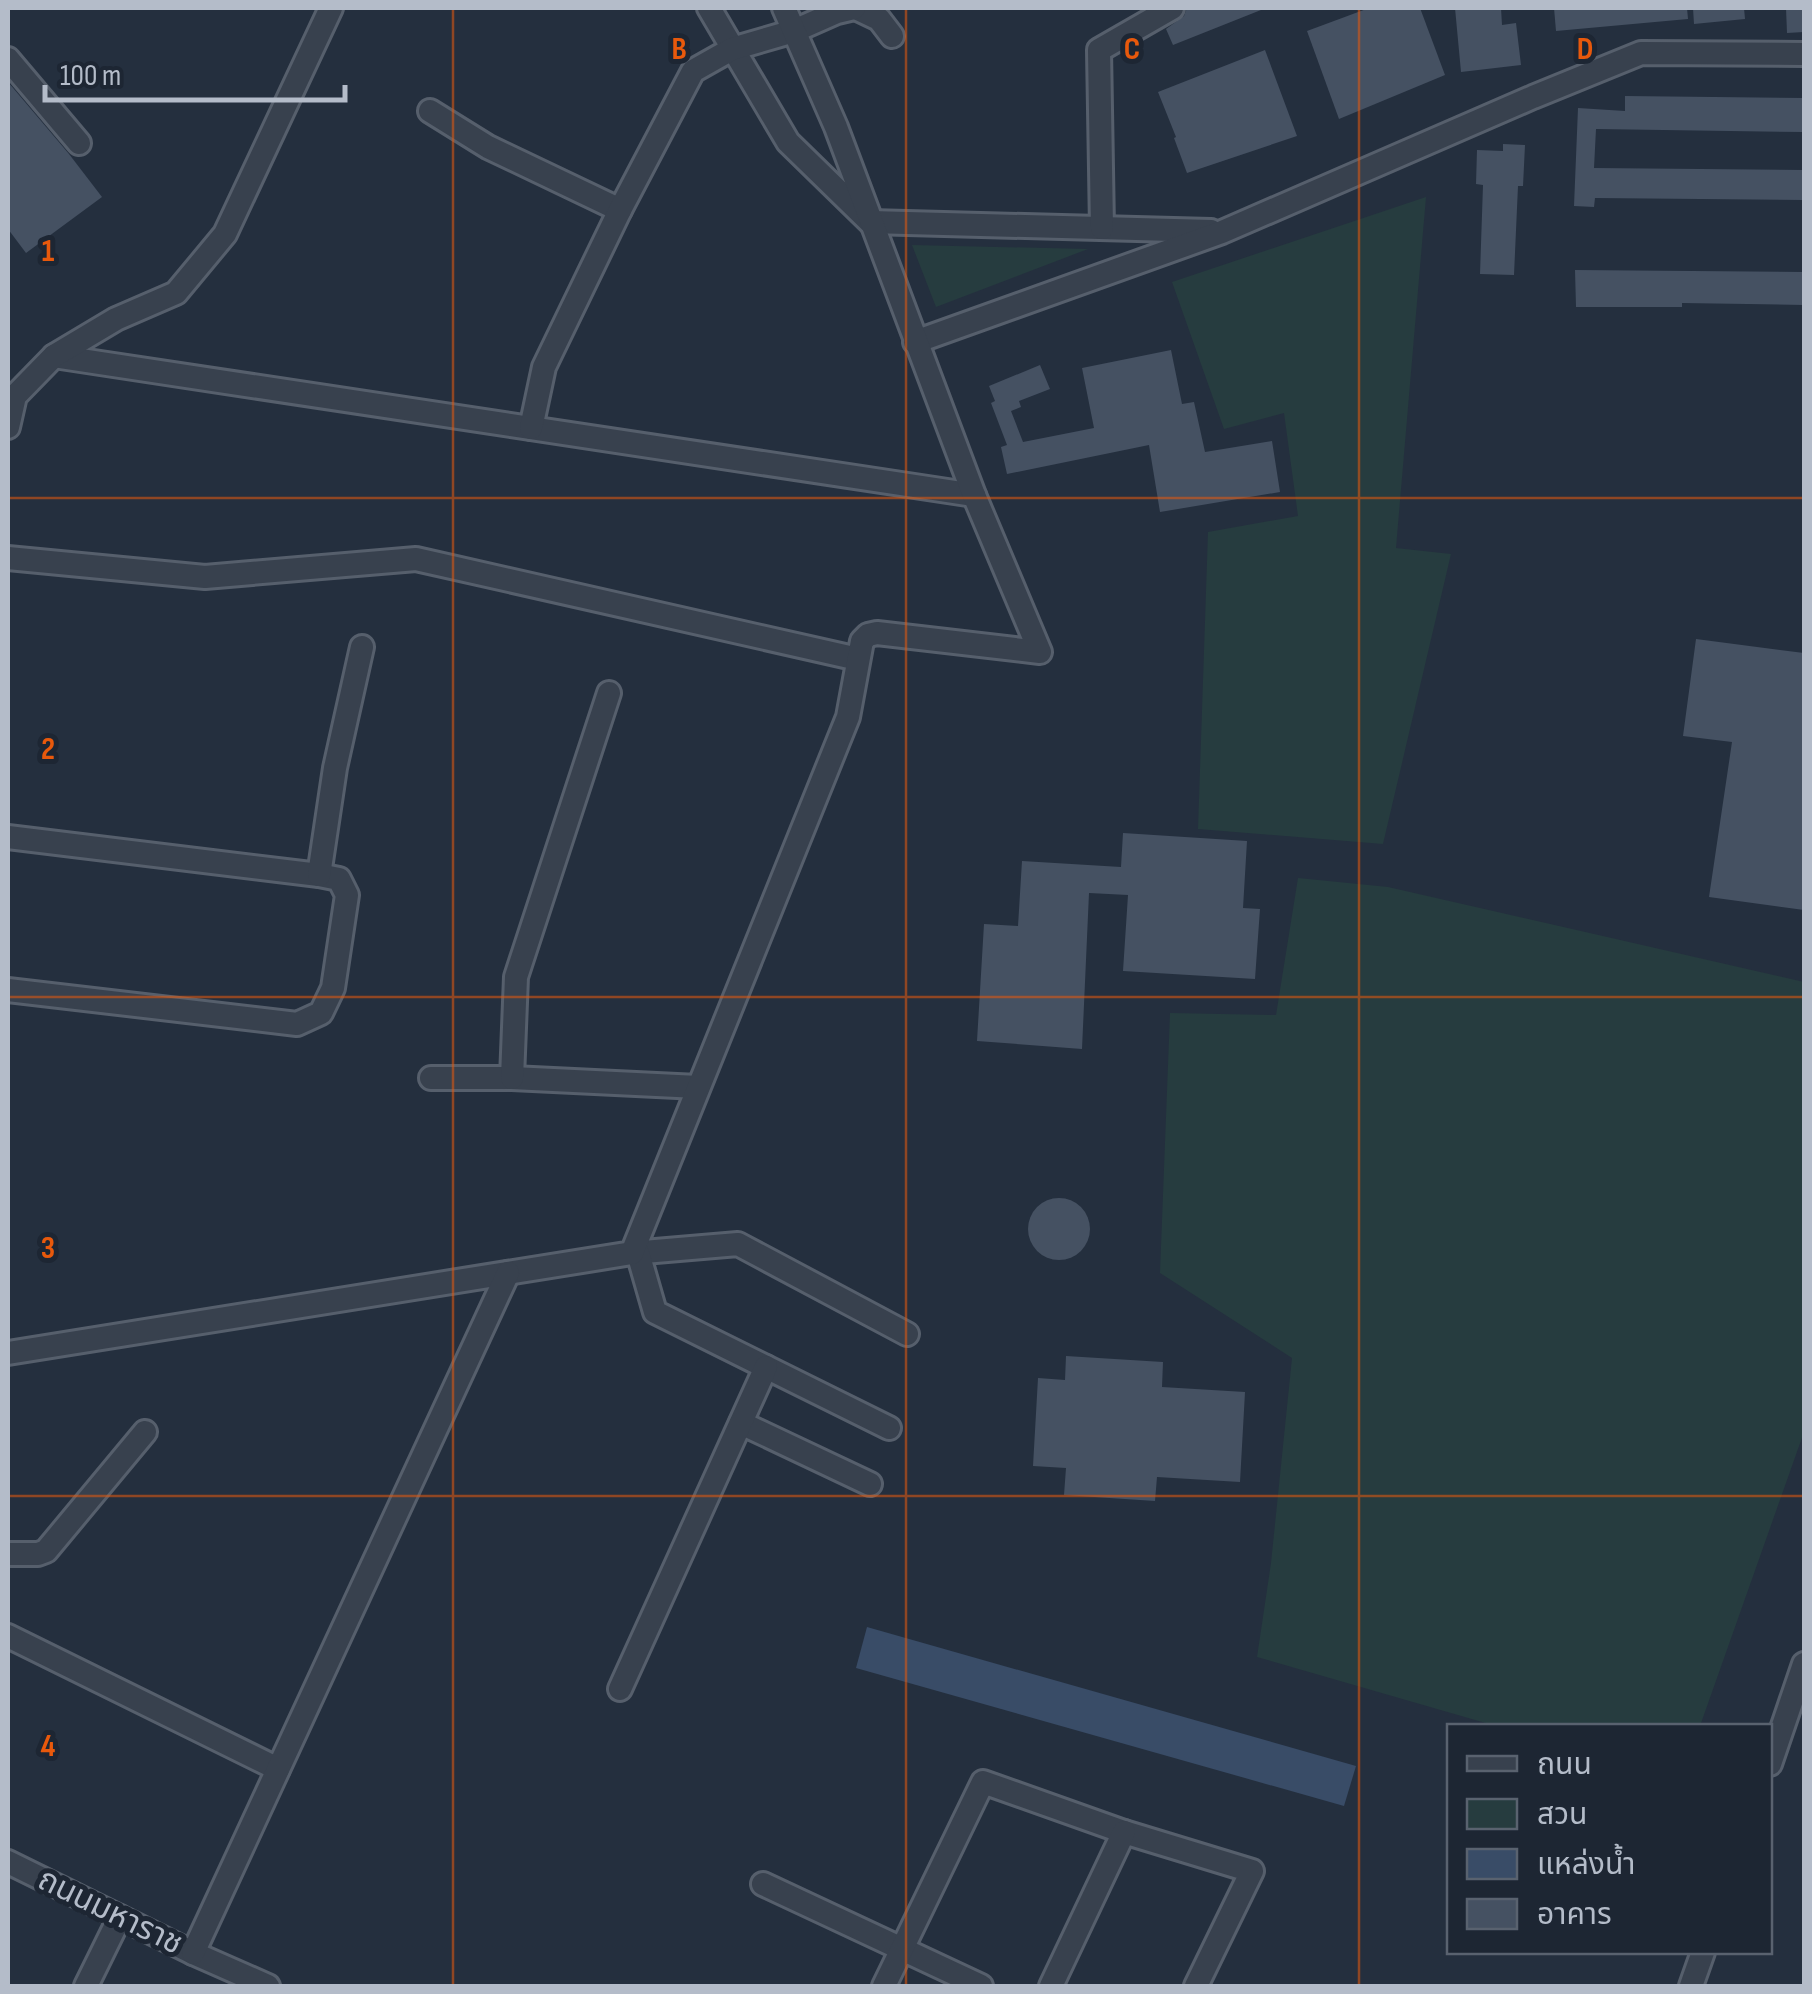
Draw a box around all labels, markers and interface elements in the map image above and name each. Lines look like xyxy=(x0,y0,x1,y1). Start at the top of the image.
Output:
text: B xyxy=(671,30,687,69)
text: C xyxy=(1124,30,1140,69)
text: D xyxy=(1577,30,1593,69)
scale bar xyxy=(45,40,345,102)
text: 100 m xyxy=(60,58,121,94)
text: 1 xyxy=(42,232,55,271)
text: 2 xyxy=(41,730,55,769)
text: 3 xyxy=(41,1229,55,1268)
legend xyxy=(1447,1724,1772,1954)
text: 4 xyxy=(41,1727,56,1766)
text: ถนน xyxy=(1537,1747,1592,1783)
text: สวน xyxy=(1537,1797,1587,1833)
text: แหล่งน้ำ xyxy=(1537,1843,1635,1883)
street label: ถนนมหาราช xyxy=(31,1860,189,1964)
text: อาคาร xyxy=(1537,1897,1612,1933)

